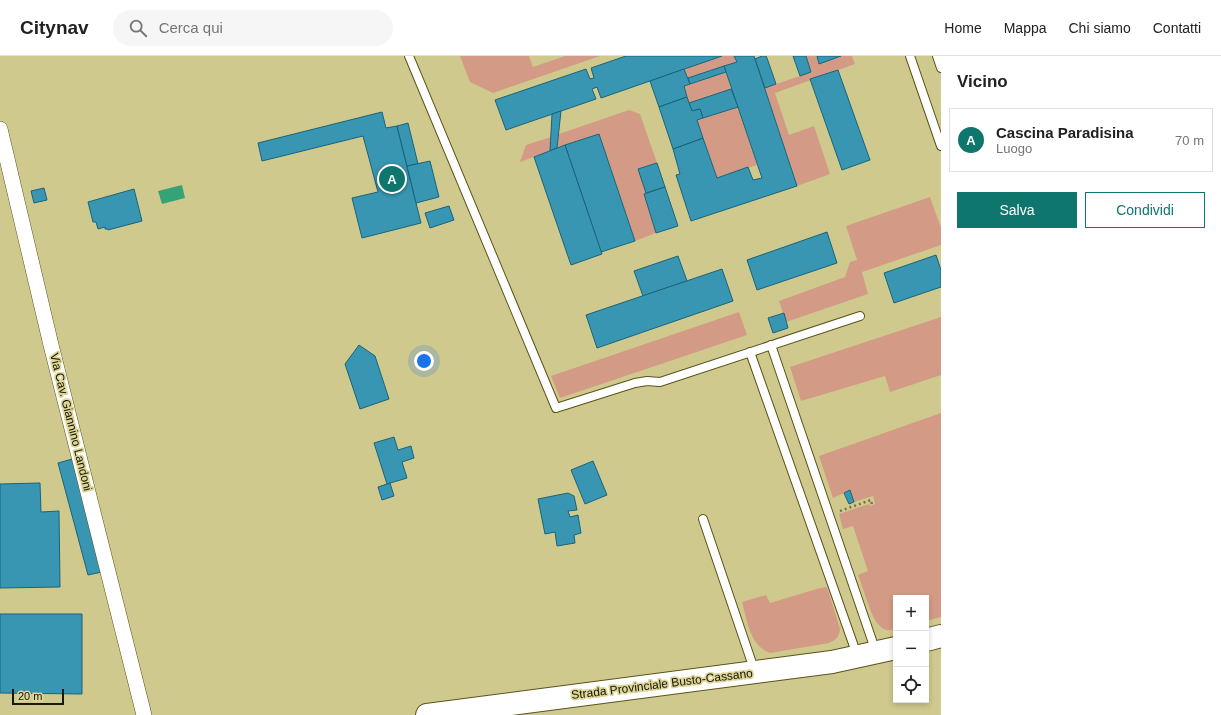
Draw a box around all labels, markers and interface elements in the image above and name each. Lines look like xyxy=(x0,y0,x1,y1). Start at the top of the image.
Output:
search box xyxy=(113,10,393,46)
text: Citynav xyxy=(20,17,89,38)
icon: search xyxy=(127,17,149,39)
text: Cerca qui xyxy=(159,19,223,36)
text: Home xyxy=(944,20,982,36)
text: Mappa xyxy=(1004,20,1047,36)
text: Chi siamo xyxy=(1069,20,1131,36)
text: Contatti xyxy=(1153,20,1201,36)
text: Vicino xyxy=(957,72,1008,91)
text: Cascina Paradisina xyxy=(996,124,1134,141)
text: A xyxy=(966,133,976,148)
text: 70 m xyxy=(1175,133,1204,148)
text: Luogo xyxy=(996,141,1032,156)
pin: A xyxy=(379,164,405,194)
button: Salva xyxy=(957,192,1077,228)
button: Condividi xyxy=(1085,192,1205,228)
your location xyxy=(414,351,434,371)
street label: Via Cav. Giannino Landoni xyxy=(47,352,95,492)
map controls xyxy=(893,595,929,703)
button: + xyxy=(893,595,929,631)
button: − xyxy=(893,631,929,667)
street label: Strada Provinciale Busto-Cassano xyxy=(570,666,754,702)
button: locate xyxy=(893,667,929,703)
scale bar xyxy=(12,687,64,706)
text: 20 m xyxy=(18,690,42,702)

